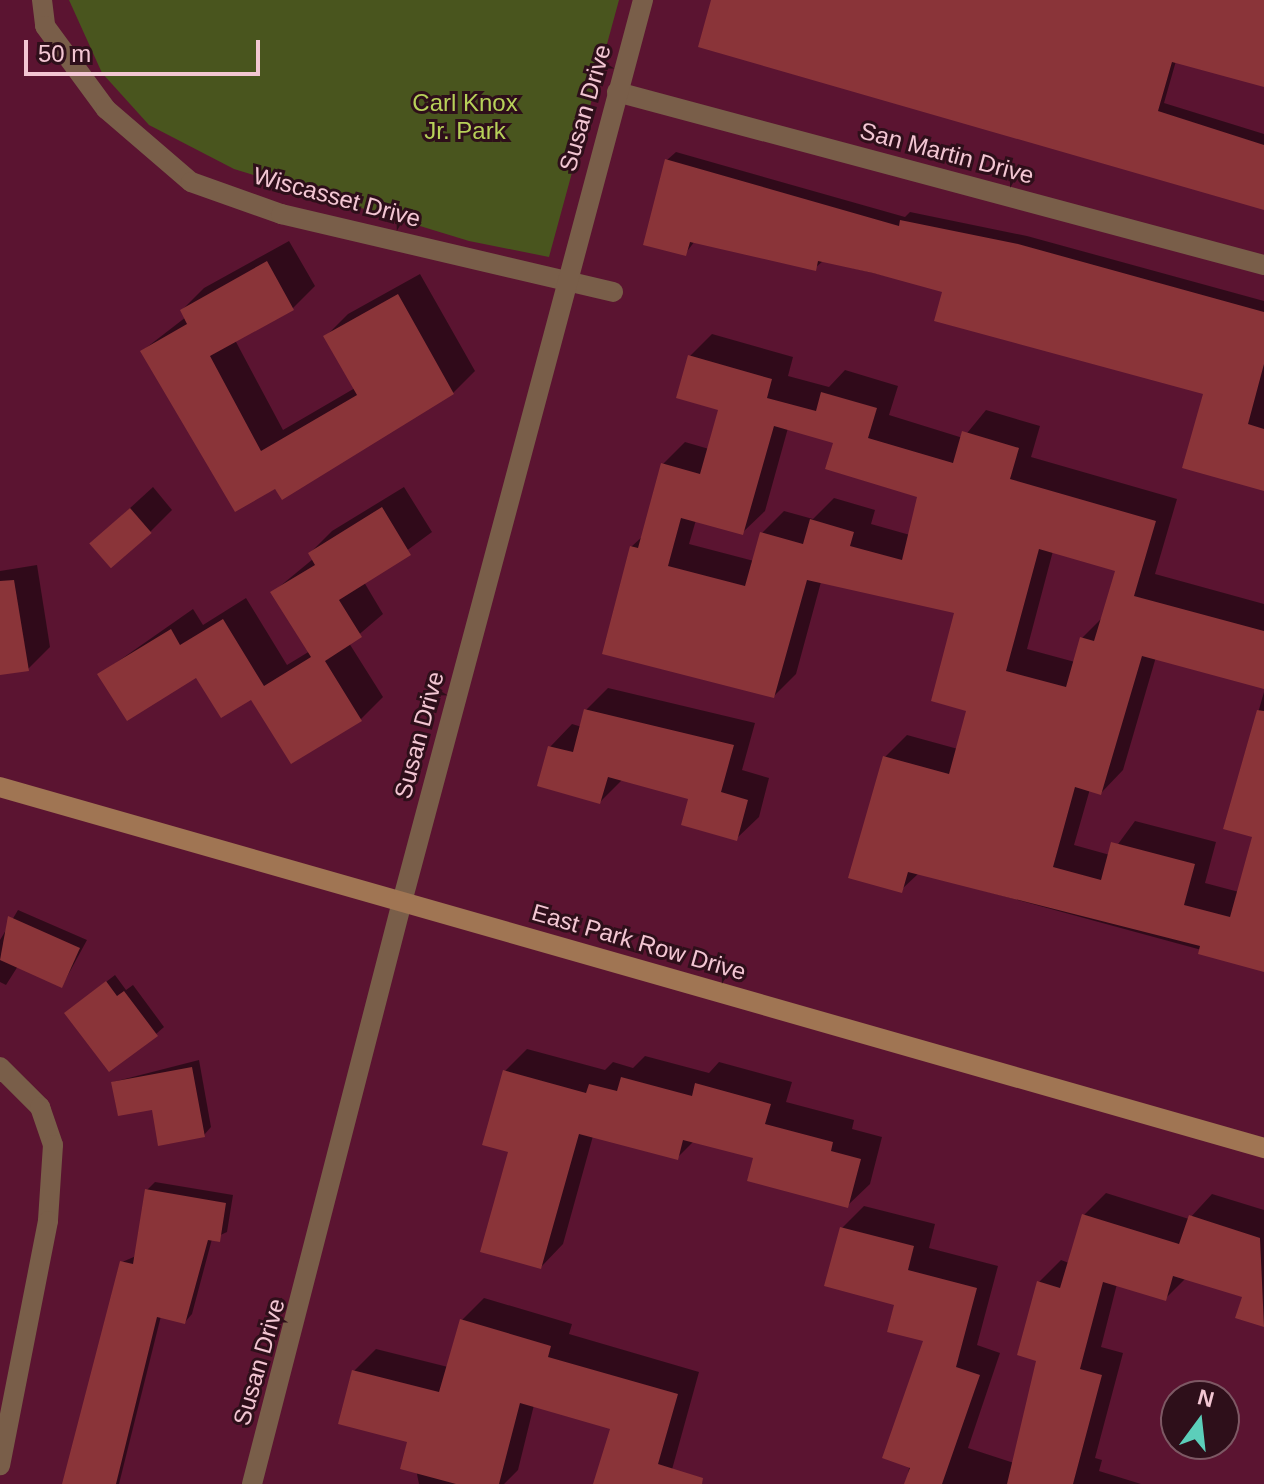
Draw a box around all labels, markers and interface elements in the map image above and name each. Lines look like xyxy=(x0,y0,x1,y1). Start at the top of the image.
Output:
scale bar xyxy=(28,24,264,74)
text: 50 m xyxy=(38,40,91,67)
street label: Susan Drive xyxy=(553,41,617,175)
park label: Carl Knox Jr. Park xyxy=(412,89,518,145)
street label: San Martin Drive xyxy=(857,116,1037,190)
street label: Wiscasset Drive xyxy=(250,161,424,233)
street label: Susan Drive xyxy=(388,668,450,802)
street label: East Park Row Drive xyxy=(529,898,749,986)
street label: Susan Drive xyxy=(227,1295,291,1429)
north arrow xyxy=(1160,1380,1240,1460)
text: N xyxy=(1195,1384,1217,1412)

